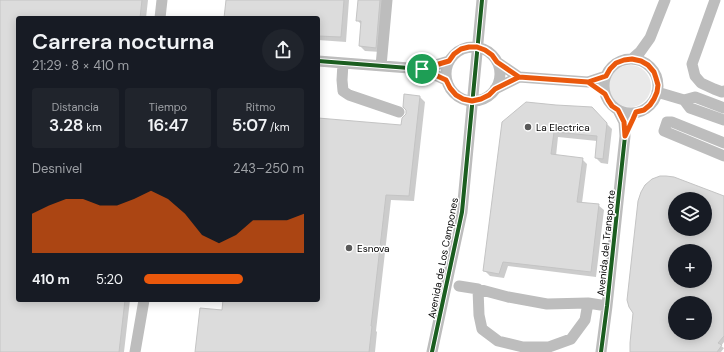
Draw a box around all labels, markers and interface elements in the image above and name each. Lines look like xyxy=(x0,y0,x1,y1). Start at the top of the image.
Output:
text: Carrera nocturna xyxy=(32,27,214,56)
button: share xyxy=(262,29,304,71)
pin xyxy=(405,52,439,86)
text: 21:29 · 8 × 410 m xyxy=(32,57,129,74)
icon: arrive xyxy=(411,58,433,80)
text: Distancia xyxy=(52,100,99,114)
text: Tiempo xyxy=(149,100,187,114)
text: Ritmo xyxy=(246,100,276,114)
text: 3.28 xyxy=(49,114,83,136)
text: 16:47 xyxy=(148,114,188,136)
text: 5:07 xyxy=(232,114,267,136)
text: km xyxy=(83,120,102,134)
text: /km xyxy=(267,120,290,134)
place label: La Electrica xyxy=(536,121,590,134)
marker: La Electrica xyxy=(523,122,533,132)
text: Desnivel xyxy=(32,160,82,177)
text: 243–250 m xyxy=(233,160,304,177)
street label: Avenida del Transporte xyxy=(594,189,618,297)
map controls xyxy=(668,192,712,340)
button: layers xyxy=(668,192,712,236)
street label: Avenida de Los Campones xyxy=(425,196,461,320)
place label: Esnova xyxy=(357,242,390,255)
marker: Esnova xyxy=(344,243,354,253)
button: + xyxy=(668,244,712,288)
text: 410 m xyxy=(32,271,70,288)
text: 5:20 xyxy=(96,271,123,288)
button: − xyxy=(668,296,712,340)

